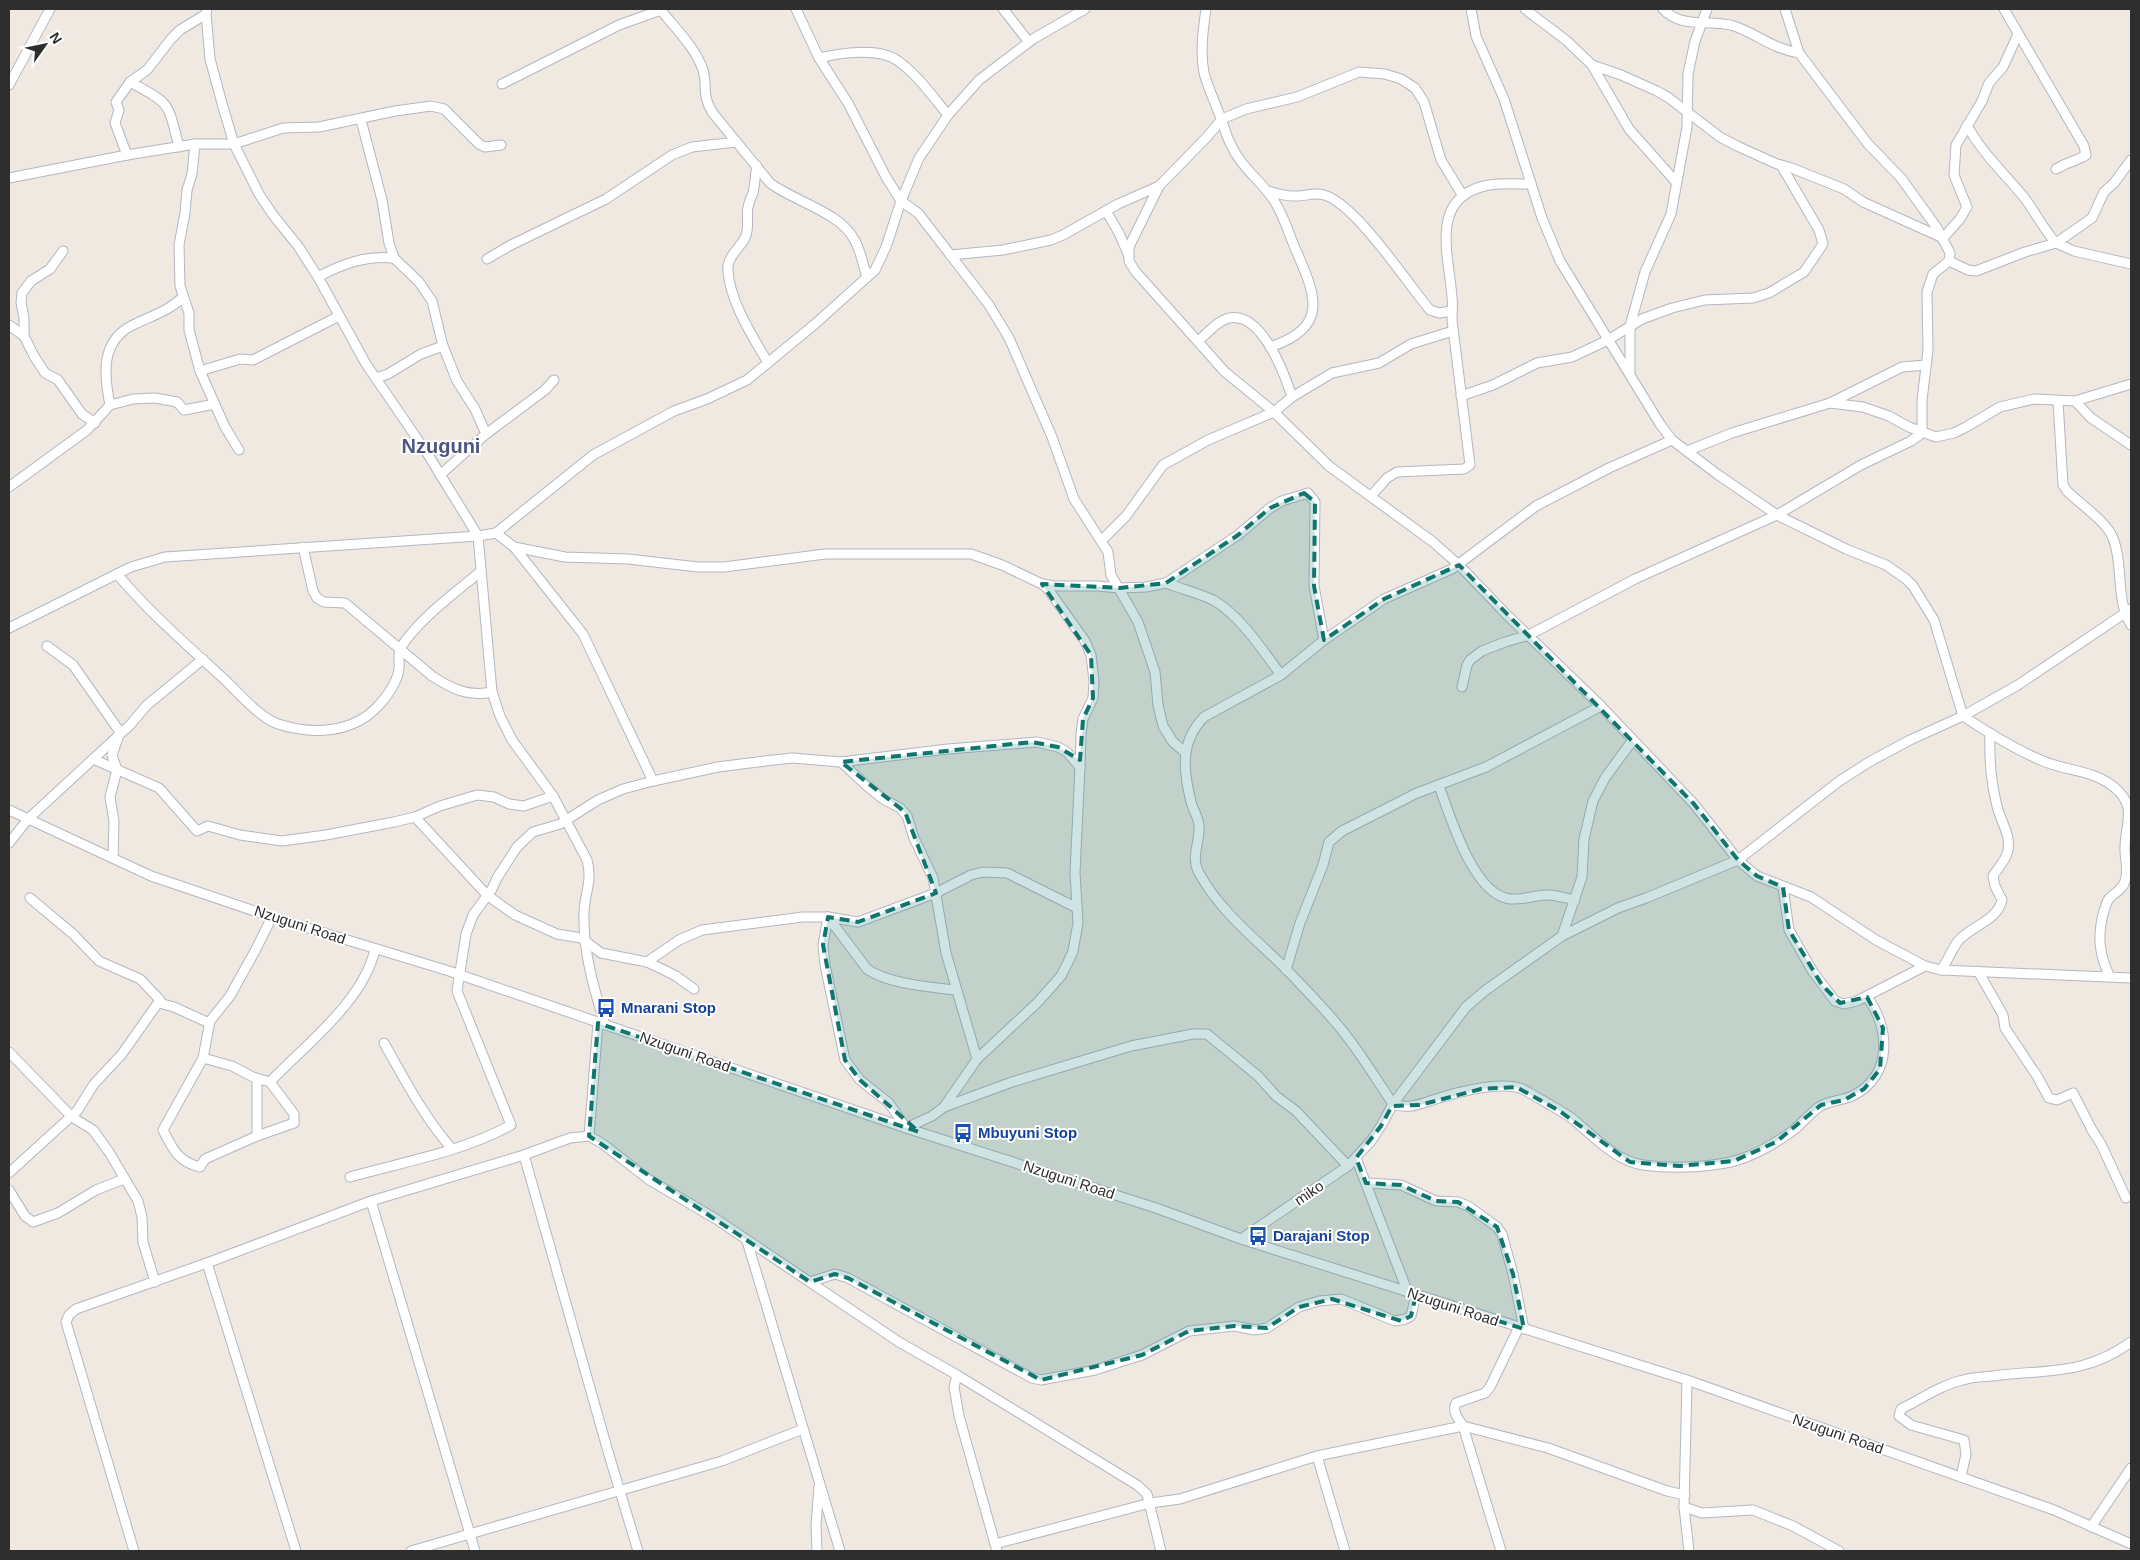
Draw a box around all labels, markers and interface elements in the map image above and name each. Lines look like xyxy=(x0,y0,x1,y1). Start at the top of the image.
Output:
north arrow xyxy=(20,20,70,70)
text: N xyxy=(46,29,65,47)
district label: Nzuguni xyxy=(402,435,480,457)
street label: Nzuguni Road xyxy=(252,902,348,947)
bus stop icon: Mnarani Stop xyxy=(595,997,617,1019)
place label: Mnarani Stop xyxy=(621,999,716,1016)
street label: Nzuguni Road xyxy=(637,1028,733,1075)
bus stop icon: Mbuyuni Stop xyxy=(952,1122,974,1144)
place label: Mbuyuni Stop xyxy=(978,1124,1077,1141)
street label: Nzuguni Road xyxy=(1021,1157,1117,1202)
street label: miko xyxy=(1291,1177,1327,1208)
bus stop icon: Darajani Stop xyxy=(1247,1225,1269,1247)
place label: Darajani Stop xyxy=(1273,1227,1370,1244)
street label: Nzuguni Road xyxy=(1405,1284,1501,1329)
street label: Nzuguni Road xyxy=(1790,1410,1886,1457)

